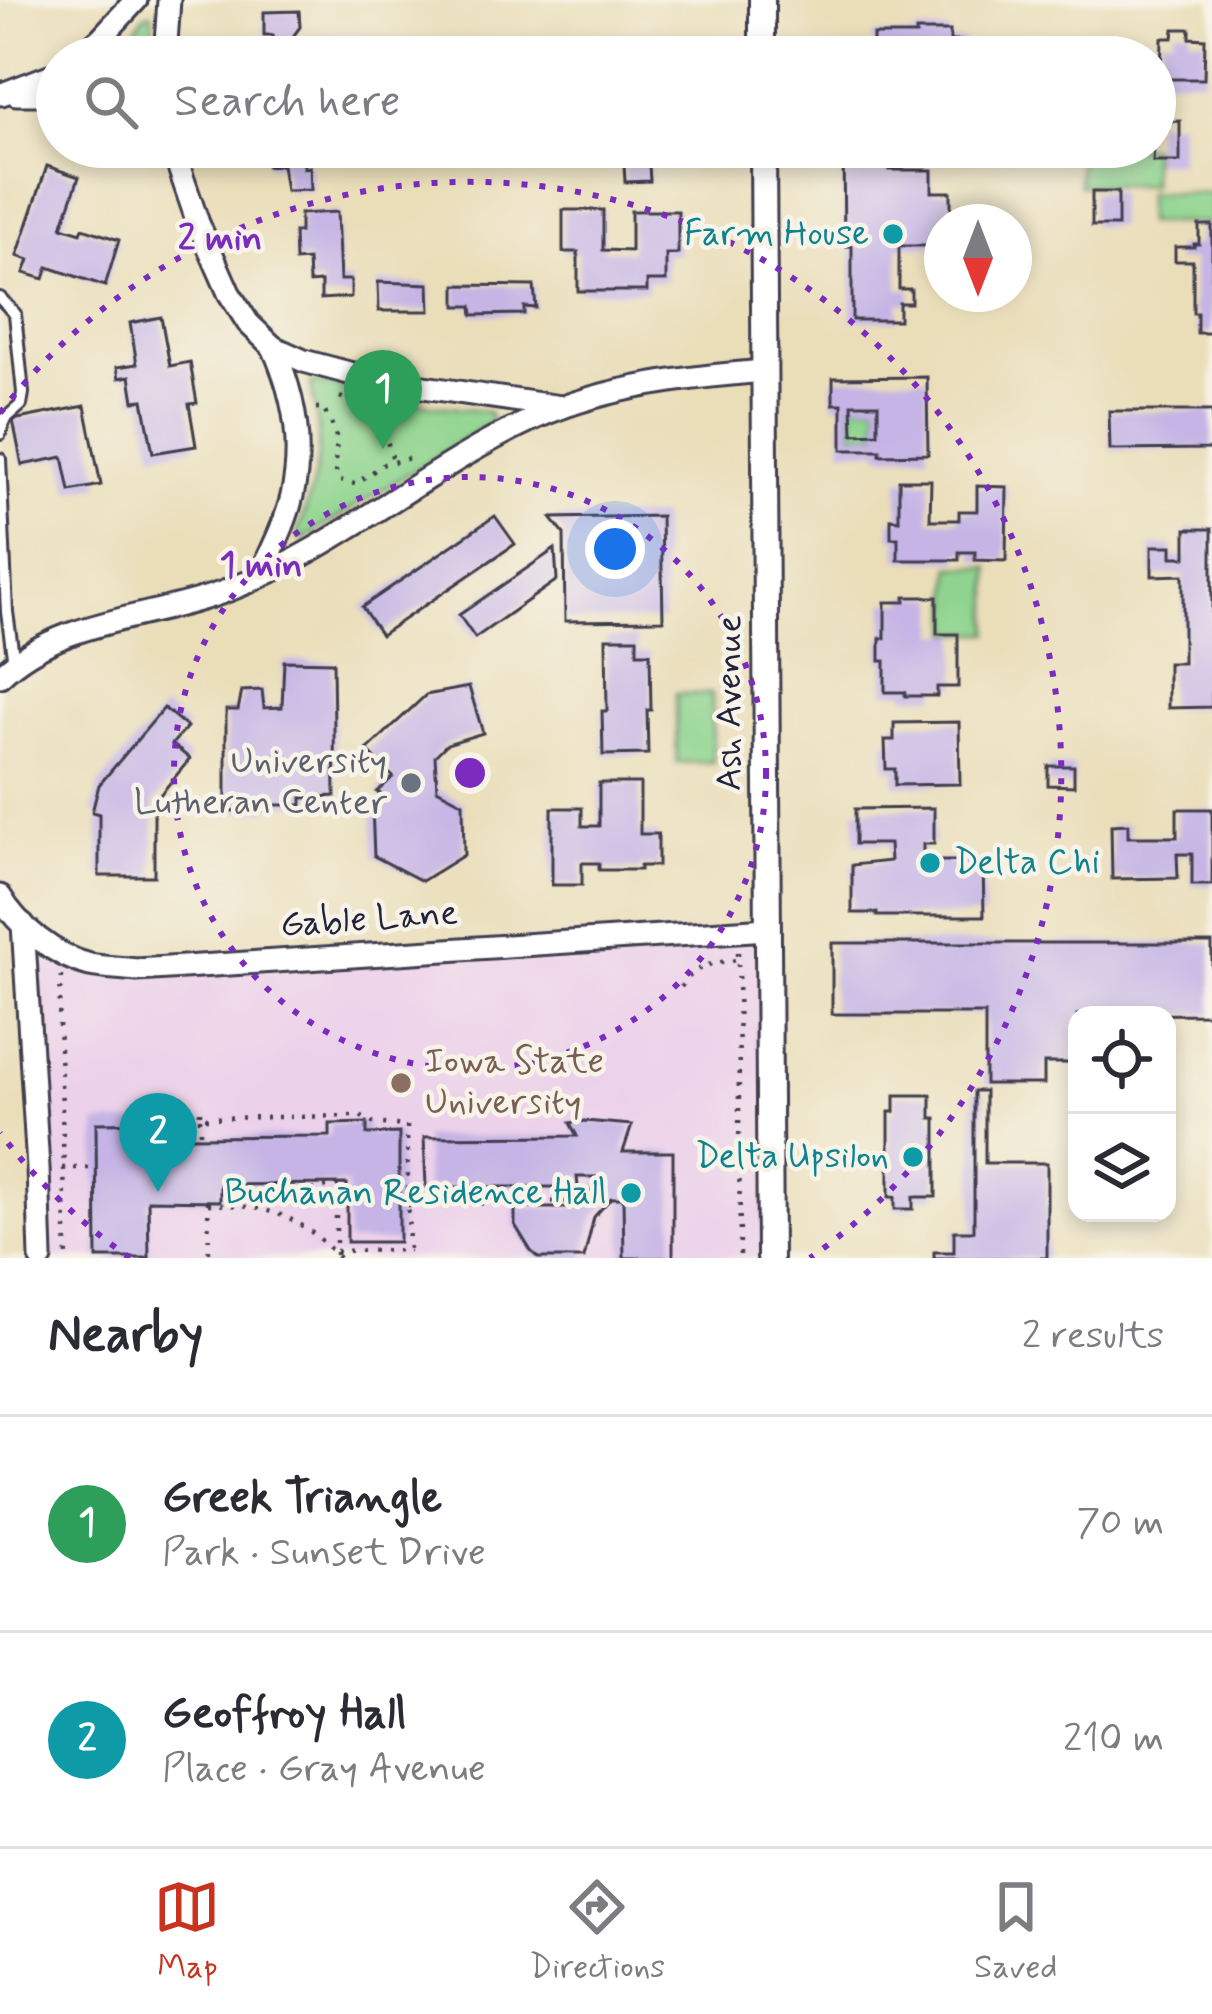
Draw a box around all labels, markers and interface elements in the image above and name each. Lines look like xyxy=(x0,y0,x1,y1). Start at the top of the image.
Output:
search box xyxy=(36,36,1176,168)
icon: search xyxy=(78,69,144,135)
text: Search here xyxy=(174,73,401,132)
north arrow xyxy=(924,204,1032,312)
place label: Farm House xyxy=(684,211,869,258)
text: 2 min xyxy=(178,216,262,263)
marker: Farm House xyxy=(880,221,906,247)
pin: 1 xyxy=(344,350,422,449)
your location xyxy=(585,519,645,579)
text: 1 min xyxy=(220,543,302,590)
street label: Ash Avenue xyxy=(707,615,754,791)
place label: University Lutheran Center xyxy=(134,739,387,827)
centre of rings xyxy=(449,752,491,794)
marker: University Lutheran Center xyxy=(398,770,424,796)
place label: Delta Chi xyxy=(954,840,1100,887)
marker: Delta Chi xyxy=(917,850,943,876)
street label: Gable Lane xyxy=(279,890,459,950)
map controls xyxy=(1068,1006,1176,1222)
button: locate xyxy=(1068,1006,1176,1114)
place label: Iowa State University xyxy=(425,1039,604,1127)
marker: Iowa State University xyxy=(388,1070,414,1096)
pin: 2 xyxy=(119,1093,197,1192)
button: layers xyxy=(1068,1114,1176,1222)
place label: Delta Upsilon xyxy=(695,1134,889,1181)
marker: Delta Upsilon xyxy=(900,1144,926,1170)
place label: Buchanan Residence Hall xyxy=(224,1170,607,1217)
marker: Buchanan Residence Hall xyxy=(618,1180,644,1206)
text: Nearby xyxy=(48,1303,203,1369)
text: 2 results xyxy=(1022,1311,1164,1362)
text: Greek Triangle xyxy=(162,1469,442,1528)
text: 1 xyxy=(78,1498,96,1549)
text: 70 m xyxy=(1076,1498,1164,1549)
text: Park · Sunset Drive xyxy=(162,1528,486,1579)
text: Geoffroy Hall xyxy=(162,1685,407,1744)
text: 2 xyxy=(77,1714,97,1765)
text: 210 m xyxy=(1063,1714,1164,1765)
text: Place · Gray Avenue xyxy=(162,1744,486,1795)
tab: Map xyxy=(154,1874,220,1990)
tab: Directions xyxy=(529,1874,665,1990)
tab: Saved xyxy=(974,1874,1058,1990)

